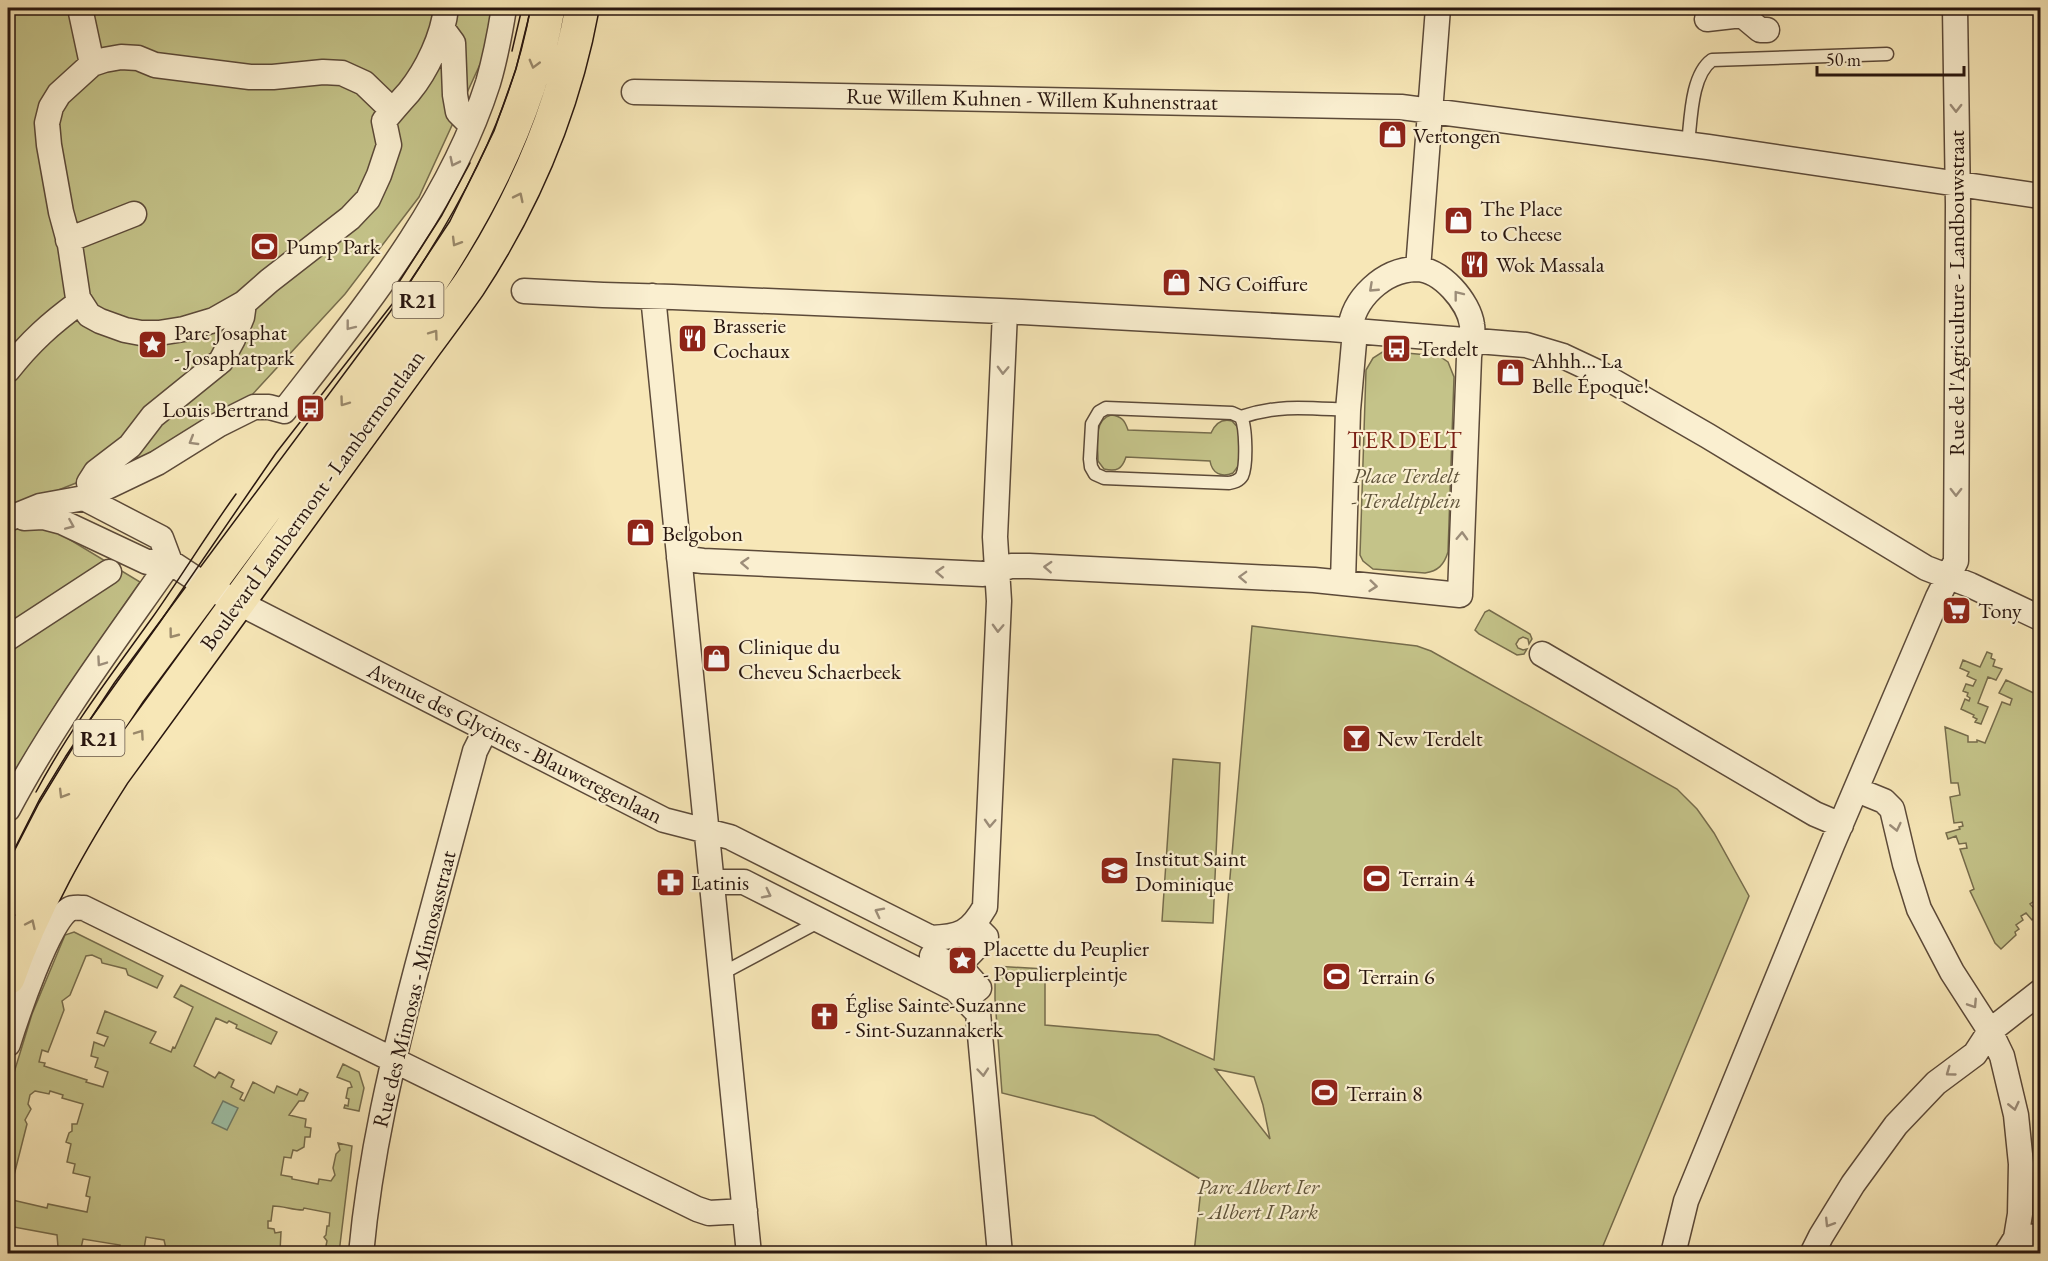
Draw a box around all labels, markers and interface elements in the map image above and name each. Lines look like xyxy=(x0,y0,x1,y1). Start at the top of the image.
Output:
scale bar xyxy=(1817,39,1964,77)
text: 50 m xyxy=(1826,48,1861,71)
one-way arrow xyxy=(529,58,541,69)
street label: Rue Willem Kuhnen - Willem Kuhnenstraat xyxy=(846,81,1218,117)
one-way arrow xyxy=(1950,103,1962,112)
shop icon: Vertongen xyxy=(1376,119,1408,151)
place label: Vertongen xyxy=(1413,121,1501,150)
street label: Rue de l'Agriculture - Landbouwstraat xyxy=(1942,130,1971,456)
one-way arrow xyxy=(450,156,461,167)
one-way arrow xyxy=(511,193,523,204)
place label: The Place to Cheese xyxy=(1480,194,1563,248)
shop icon: The Place to Cheese xyxy=(1443,205,1475,237)
sports icon: Pump Park xyxy=(249,230,281,262)
place label: Pump Park xyxy=(286,232,381,261)
one-way arrow xyxy=(452,236,464,246)
restaurant icon: Wok Massala xyxy=(1459,248,1491,280)
place label: Wok Massala xyxy=(1496,250,1605,279)
shop icon: NG Coiffure xyxy=(1161,267,1193,299)
place label: NG Coiffure xyxy=(1198,269,1308,298)
one-way arrow xyxy=(1369,281,1379,292)
road number: R21 xyxy=(392,282,444,318)
one-way arrow xyxy=(1454,291,1465,302)
place label: Brasserie Cochaux xyxy=(713,311,790,365)
place label: Parc Josaphat - Josaphatpark xyxy=(174,318,295,372)
one-way arrow xyxy=(346,320,357,331)
restaurant icon: Brasserie Cochaux xyxy=(676,322,708,354)
place icon: Parc Josaphat - Josaphatpark xyxy=(137,329,169,361)
one-way arrow xyxy=(427,329,438,340)
bus stop icon: Terdelt xyxy=(1381,332,1413,364)
place label: Terdelt xyxy=(1418,334,1478,363)
street label: Boulevard Lambermont - Lambermontlaan xyxy=(193,344,431,656)
place label: Ahhh... La Belle Époque! xyxy=(1531,346,1649,400)
shop icon: Ahhh... La Belle Époque! xyxy=(1495,357,1527,389)
one-way arrow xyxy=(996,366,1009,375)
bus stop icon: Louis Bertrand xyxy=(294,393,326,425)
place label: Louis Bertrand xyxy=(162,395,290,424)
one-way arrow xyxy=(340,395,351,406)
district label: TERDELT xyxy=(1347,424,1463,455)
one-way arrow xyxy=(188,433,199,444)
park label: Place Terdelt - Terdeltplein xyxy=(1351,461,1461,515)
one-way arrow xyxy=(1950,487,1963,496)
shop icon: Belgobon xyxy=(625,517,657,549)
one-way arrow xyxy=(63,518,74,530)
place label: Belgobon xyxy=(662,519,743,548)
one-way arrow xyxy=(1456,532,1469,541)
one-way arrow xyxy=(741,557,750,570)
one-way arrow xyxy=(1044,560,1053,573)
one-way arrow xyxy=(936,565,945,578)
one-way arrow xyxy=(1238,570,1247,583)
one-way arrow xyxy=(1369,579,1378,592)
supermarket icon: Tony xyxy=(1941,594,1973,626)
place label: Tony xyxy=(1978,596,2022,625)
one-way arrow xyxy=(991,624,1004,633)
one-way arrow xyxy=(170,627,181,638)
place label: Clinique du Cheveu Schaerbeek xyxy=(738,632,902,686)
shop icon: Clinique du Cheveu Schaerbeek xyxy=(701,643,733,675)
one-way arrow xyxy=(97,655,108,666)
street label: Avenue des Glycines - Blauweregenlaan xyxy=(362,655,668,830)
road number: R21 xyxy=(74,720,124,756)
bar icon: New Terdelt xyxy=(1340,722,1372,754)
place label: New Terdelt xyxy=(1377,724,1483,753)
one-way arrow xyxy=(133,730,144,741)
one-way arrow xyxy=(58,788,70,798)
one-way arrow xyxy=(983,819,996,828)
one-way arrow xyxy=(1888,821,1901,831)
place label: Institut Saint Dominique xyxy=(1135,844,1246,898)
street label: Rue des Mimosas - Mimosasstraat xyxy=(366,847,463,1131)
school or university icon: Institut Saint Dominique xyxy=(1098,855,1130,887)
sports icon: Terrain 4 xyxy=(1361,862,1393,894)
place label: Terrain 4 xyxy=(1398,864,1475,893)
pharmacy icon: Latinis xyxy=(654,866,686,898)
place label: Latinis xyxy=(691,868,749,897)
one-way arrow xyxy=(761,887,771,898)
one-way arrow xyxy=(874,908,885,919)
one-way arrow xyxy=(23,920,35,931)
place label: Placette du Peuplier - Populierpleintje xyxy=(983,934,1150,988)
place icon: Placette du Peuplier - Populierpleintje xyxy=(946,945,978,977)
sports icon: Terrain 6 xyxy=(1321,960,1353,992)
place label: Terrain 6 xyxy=(1358,962,1435,991)
place label: Église Sainte-Suzanne - Sint-Suzannakerk xyxy=(845,990,1026,1044)
one-way arrow xyxy=(1965,998,1977,1008)
church icon: Église Sainte-Suzanne - Sint-Suzannakerk xyxy=(808,1001,840,1033)
one-way arrow xyxy=(1946,1065,1957,1076)
one-way arrow xyxy=(976,1067,989,1076)
sports icon: Terrain 8 xyxy=(1309,1077,1341,1109)
place label: Terrain 8 xyxy=(1346,1079,1422,1108)
one-way arrow xyxy=(2006,1101,2019,1111)
park label: Parc Albert Ier - Albert I Park xyxy=(1197,1172,1321,1226)
one-way arrow xyxy=(1824,1217,1836,1227)

